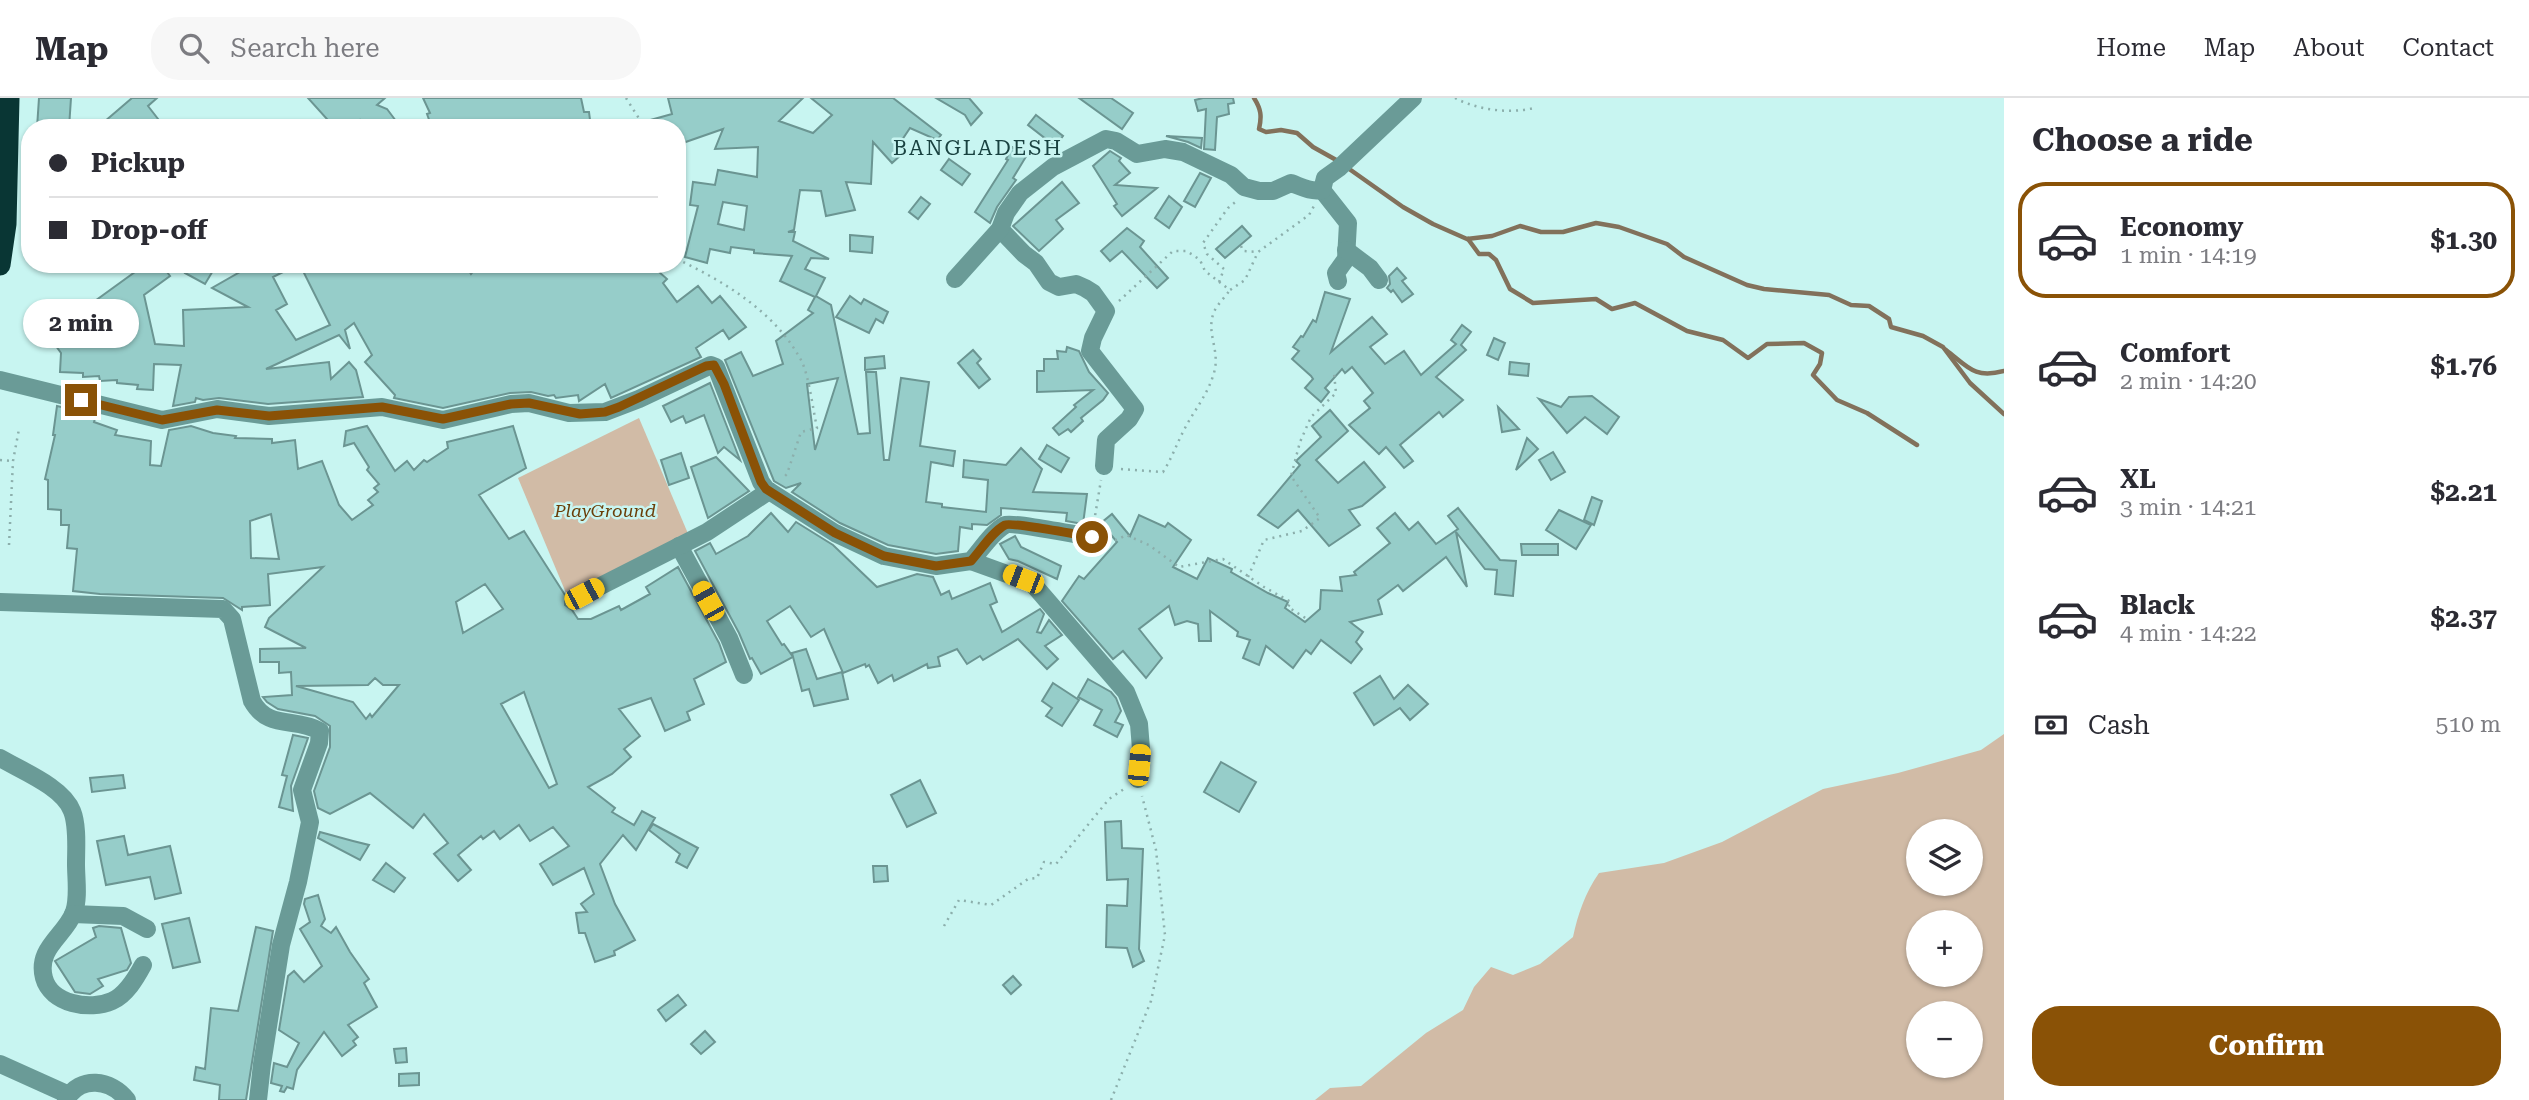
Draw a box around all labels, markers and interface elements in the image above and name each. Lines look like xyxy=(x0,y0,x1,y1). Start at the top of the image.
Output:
search box xyxy=(151,17,641,80)
text: Map xyxy=(35,29,109,68)
icon: search xyxy=(175,29,213,67)
text: Search here xyxy=(231,33,380,63)
text: Home xyxy=(2096,34,2166,62)
text: Map xyxy=(2204,34,2255,62)
text: About xyxy=(2293,34,2364,62)
text: Contact xyxy=(2402,34,2494,62)
text: Choose a ride xyxy=(2032,121,2253,159)
district label: BANGLADESH xyxy=(893,136,1063,160)
text: Pickup xyxy=(91,148,185,178)
icon: car xyxy=(2036,209,2099,272)
text: Economy xyxy=(2120,212,2243,242)
text: Drop-off xyxy=(91,215,207,245)
text: $1.30 xyxy=(2431,225,2497,255)
text: 1 min · 14:19 xyxy=(2120,242,2257,269)
callout: 2 min xyxy=(23,299,139,348)
text: 2 min xyxy=(49,310,113,337)
icon: car xyxy=(2036,335,2099,398)
text: Comfort xyxy=(2120,338,2230,368)
text: $1.76 xyxy=(2431,351,2497,381)
text: 2 min · 14:20 xyxy=(2120,368,2257,395)
route end xyxy=(65,384,97,416)
icon: car xyxy=(2036,461,2099,524)
text: XL xyxy=(2120,464,2156,494)
text: $2.21 xyxy=(2431,477,2497,507)
text: 3 min · 14:21 xyxy=(2120,494,2257,521)
park label: PlayGround xyxy=(553,500,656,521)
route start xyxy=(1076,521,1108,553)
car xyxy=(1000,562,1047,596)
car xyxy=(561,575,608,613)
car xyxy=(689,578,728,624)
icon: car xyxy=(2036,587,2099,650)
text: Black xyxy=(2120,590,2195,620)
text: $2.37 xyxy=(2431,603,2497,633)
text: 4 min · 14:22 xyxy=(2120,620,2257,647)
icon: cash xyxy=(2032,706,2070,744)
text: Cash xyxy=(2088,710,2150,740)
text: 510 m xyxy=(2436,711,2501,738)
car xyxy=(1127,743,1152,787)
map controls xyxy=(1906,819,1983,1078)
button: layers xyxy=(1906,819,1983,896)
button: + xyxy=(1906,910,1983,987)
button: − xyxy=(1906,1001,1983,1078)
button: Confirm xyxy=(2032,1006,2501,1086)

